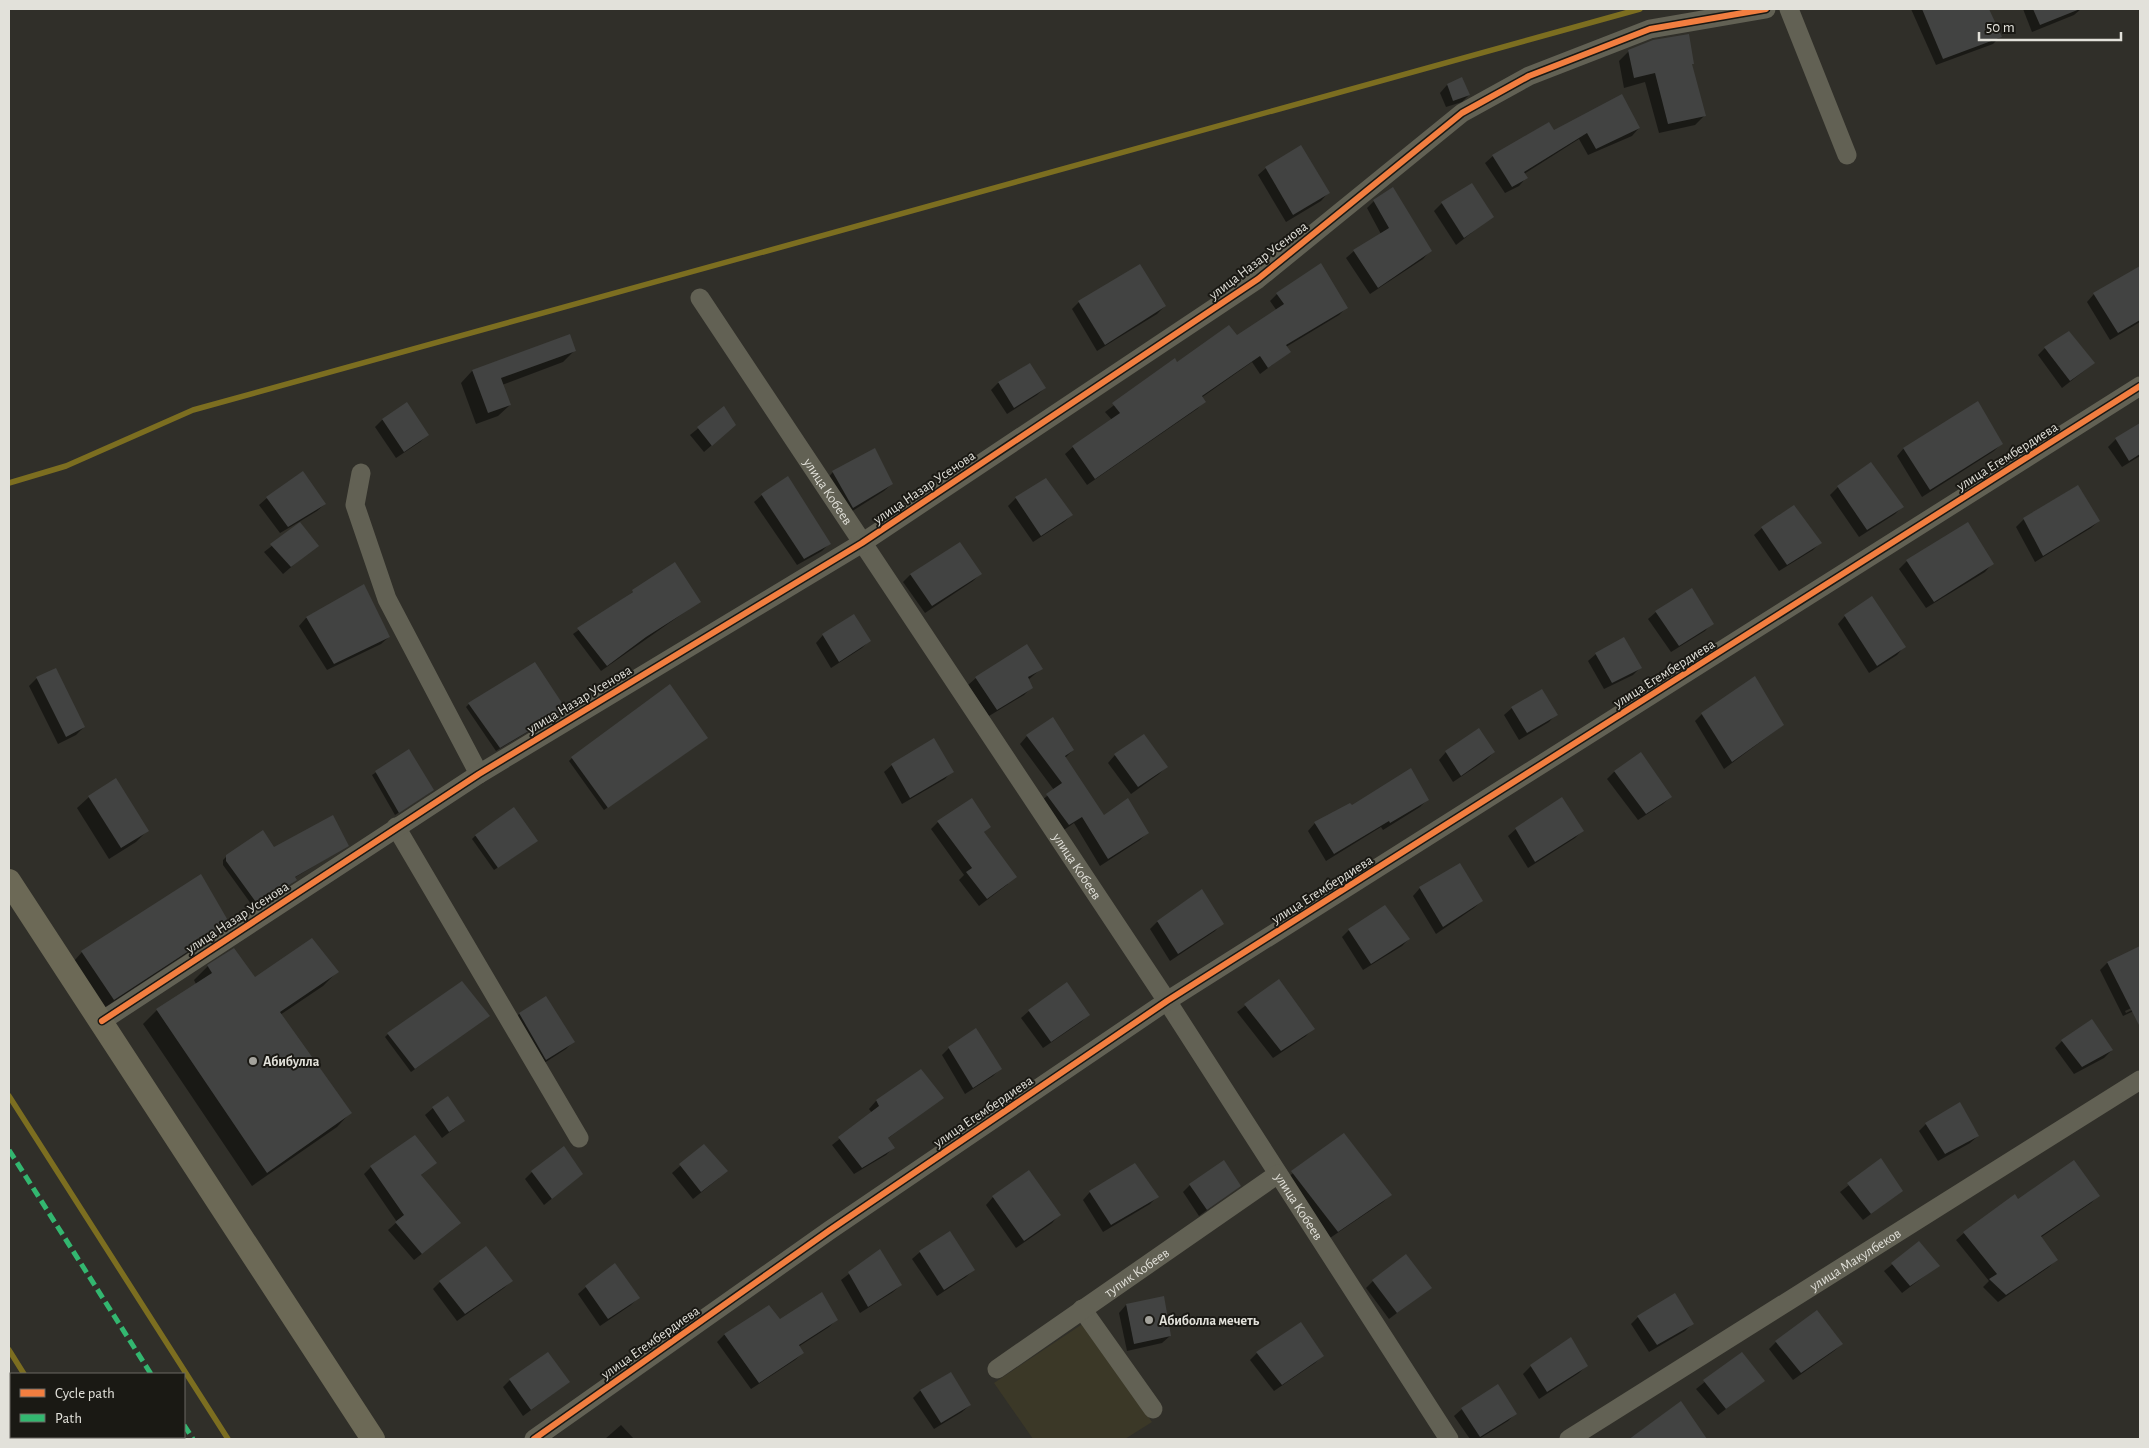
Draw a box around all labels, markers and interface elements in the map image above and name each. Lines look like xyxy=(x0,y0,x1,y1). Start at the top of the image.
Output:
scale bar xyxy=(1979,10,2122,42)
text: 50 m xyxy=(1986,20,2015,35)
street label: улица Назар Усенова xyxy=(1206,219,1311,303)
street label: улица Егембердиева xyxy=(1954,420,2061,494)
street label: улица Назар Усенова xyxy=(870,448,978,528)
street label: улица Кобеев xyxy=(800,455,855,528)
street label: улица Егембердиева xyxy=(1611,637,1718,711)
street label: улица Назар Усенова xyxy=(524,663,635,737)
street label: улица Кобеев xyxy=(1049,830,1104,902)
street label: улица Егембердиева xyxy=(1269,853,1376,927)
street label: улица Назар Усенова xyxy=(183,879,292,957)
marker: Абибулла xyxy=(247,1055,259,1067)
place label: Абибулла xyxy=(263,1055,320,1069)
street label: улица Егембердиева xyxy=(931,1073,1036,1151)
street label: улица Кобеев xyxy=(1271,1170,1325,1243)
street label: улица Макулбеков xyxy=(1807,1226,1904,1294)
street label: тупик Кобеев xyxy=(1102,1246,1172,1301)
street label: улица Егембердиева xyxy=(598,1303,703,1382)
marker: Абиболла мечеть xyxy=(1143,1314,1155,1326)
place label: Абиболла мечеть xyxy=(1159,1314,1260,1328)
legend xyxy=(10,1373,185,1438)
text: Cycle path xyxy=(55,1386,115,1401)
text: Path xyxy=(55,1411,82,1426)

